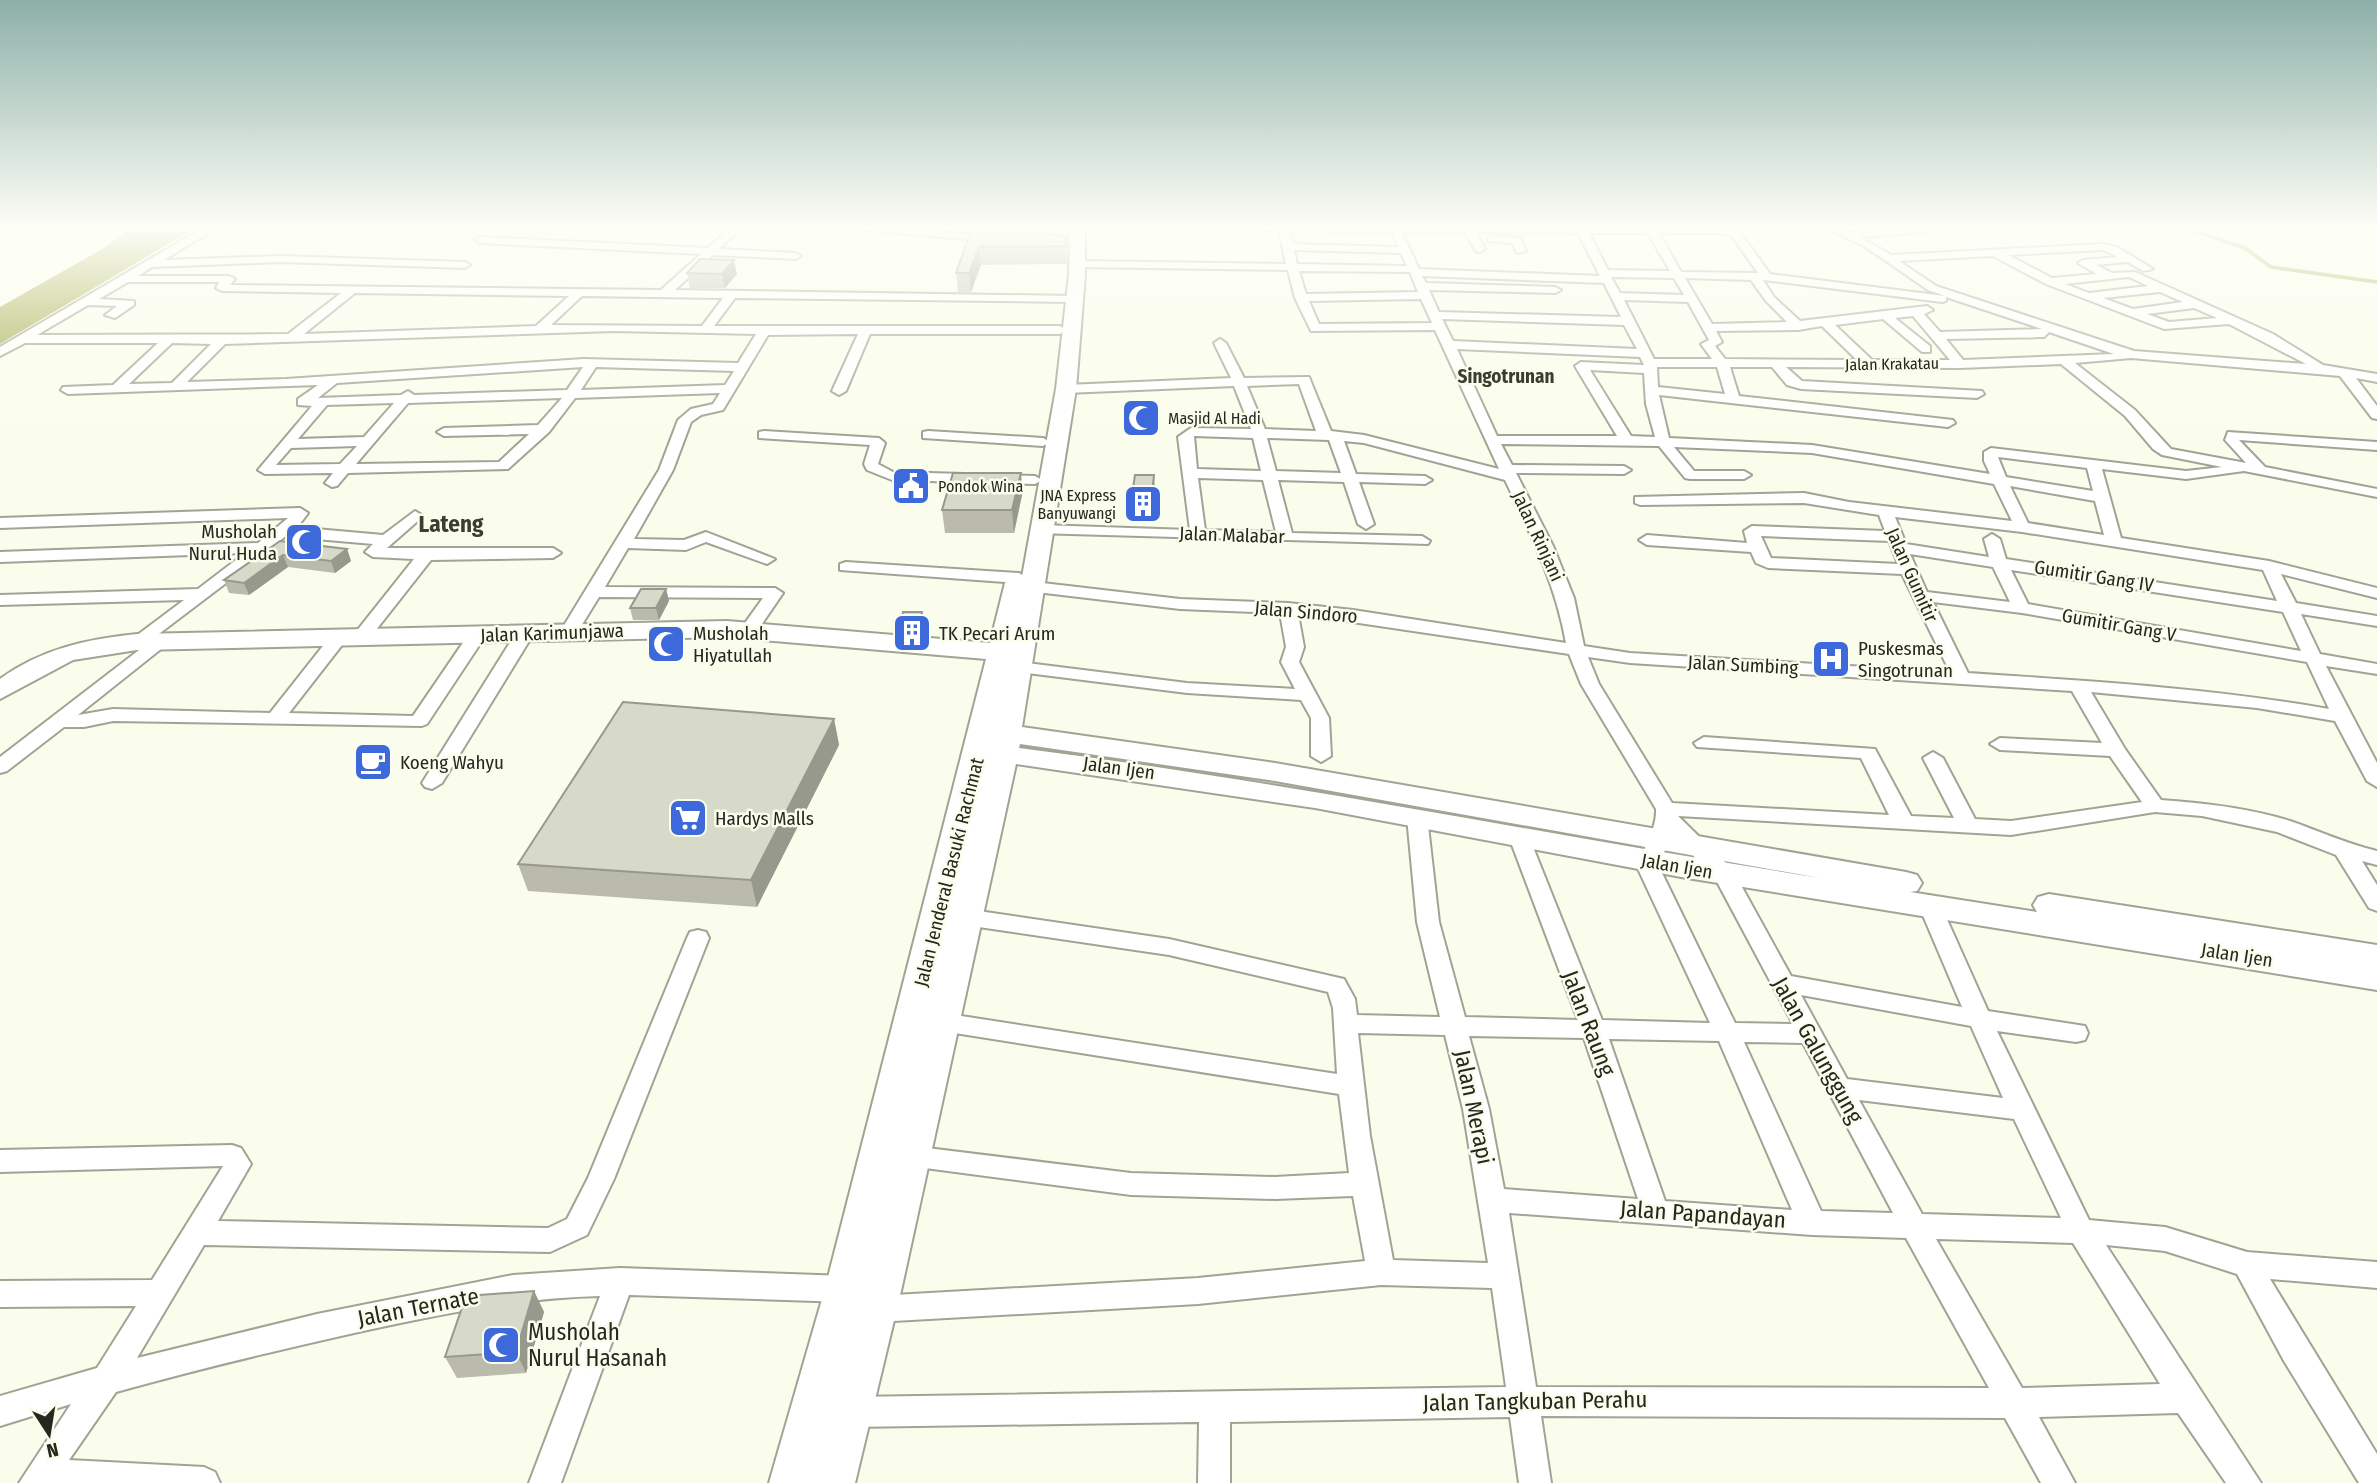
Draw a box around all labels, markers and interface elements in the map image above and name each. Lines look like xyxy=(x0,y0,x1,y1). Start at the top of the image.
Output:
street label: Jalan Krakatau xyxy=(1845,354,1939,374)
district label: Singotrunan xyxy=(1458,365,1554,388)
mosque icon: Masjid Al Hadi xyxy=(1120,397,1162,439)
place label: Masjid Al Hadi xyxy=(1168,409,1261,428)
public building icon: Pondok Wina xyxy=(890,465,932,507)
place label: Pondok Wina xyxy=(938,477,1023,496)
building icon: JNA Express Banyuwangi xyxy=(1122,483,1164,525)
place label: JNA Express Banyuwangi xyxy=(1037,486,1116,523)
street label: Jalan Rinjani xyxy=(1507,487,1569,585)
district label: Lateng xyxy=(419,510,484,538)
place label: Musholah Nurul Huda xyxy=(189,520,277,565)
mosque icon: Musholah Nurul Huda xyxy=(283,521,325,563)
street label: Jalan Malabar xyxy=(1179,522,1286,548)
street label: Jalan Gumitir xyxy=(1881,524,1943,626)
street label: Gumitir Gang IV xyxy=(2033,555,2156,597)
street label: Jalan Sindoro xyxy=(1253,596,1359,628)
street label: Gumitir Gang V xyxy=(2060,604,2178,646)
building icon: TK Pecari Arum xyxy=(891,612,933,654)
street label: Jalan Karimunjawa xyxy=(480,619,624,647)
place label: Musholah Hiyatullah xyxy=(693,622,772,667)
place label: TK Pecari Arum xyxy=(939,622,1055,645)
mosque icon: Musholah Hiyatullah xyxy=(645,623,687,665)
place label: Puskesmas Singotrunan xyxy=(1858,637,1953,682)
hospital icon: Puskesmas Singotrunan xyxy=(1810,638,1852,680)
street label: Jalan Sumbing xyxy=(1687,651,1799,679)
cafe icon: Koeng Wahyu xyxy=(352,741,394,783)
place label: Koeng Wahyu xyxy=(400,751,504,774)
street label: Jalan Ijen xyxy=(1082,752,1156,784)
street label: Jalan Jenderal Basuki Rachmat xyxy=(909,754,989,989)
supermarket icon: Hardys Malls xyxy=(667,797,709,839)
place label: Hardys Malls xyxy=(715,807,814,830)
street label: Jalan Ijen xyxy=(1639,848,1715,884)
street label: Jalan Ijen xyxy=(2200,938,2274,972)
street label: Jalan Raung xyxy=(1556,966,1622,1080)
street label: Jalan Galunggung xyxy=(1766,972,1870,1128)
street label: Jalan Merapi xyxy=(1448,1047,1500,1167)
street label: Jalan Papandayan xyxy=(1619,1194,1787,1234)
street label: Jalan Ternate xyxy=(355,1282,481,1332)
place label: Musholah Nurul Hasanah xyxy=(528,1318,667,1372)
mosque icon: Musholah Nurul Hasanah xyxy=(480,1324,522,1366)
street label: Jalan Tangkuban Perahu xyxy=(1422,1385,1648,1417)
north arrow xyxy=(14,1399,84,1469)
text: N xyxy=(44,1438,60,1463)

